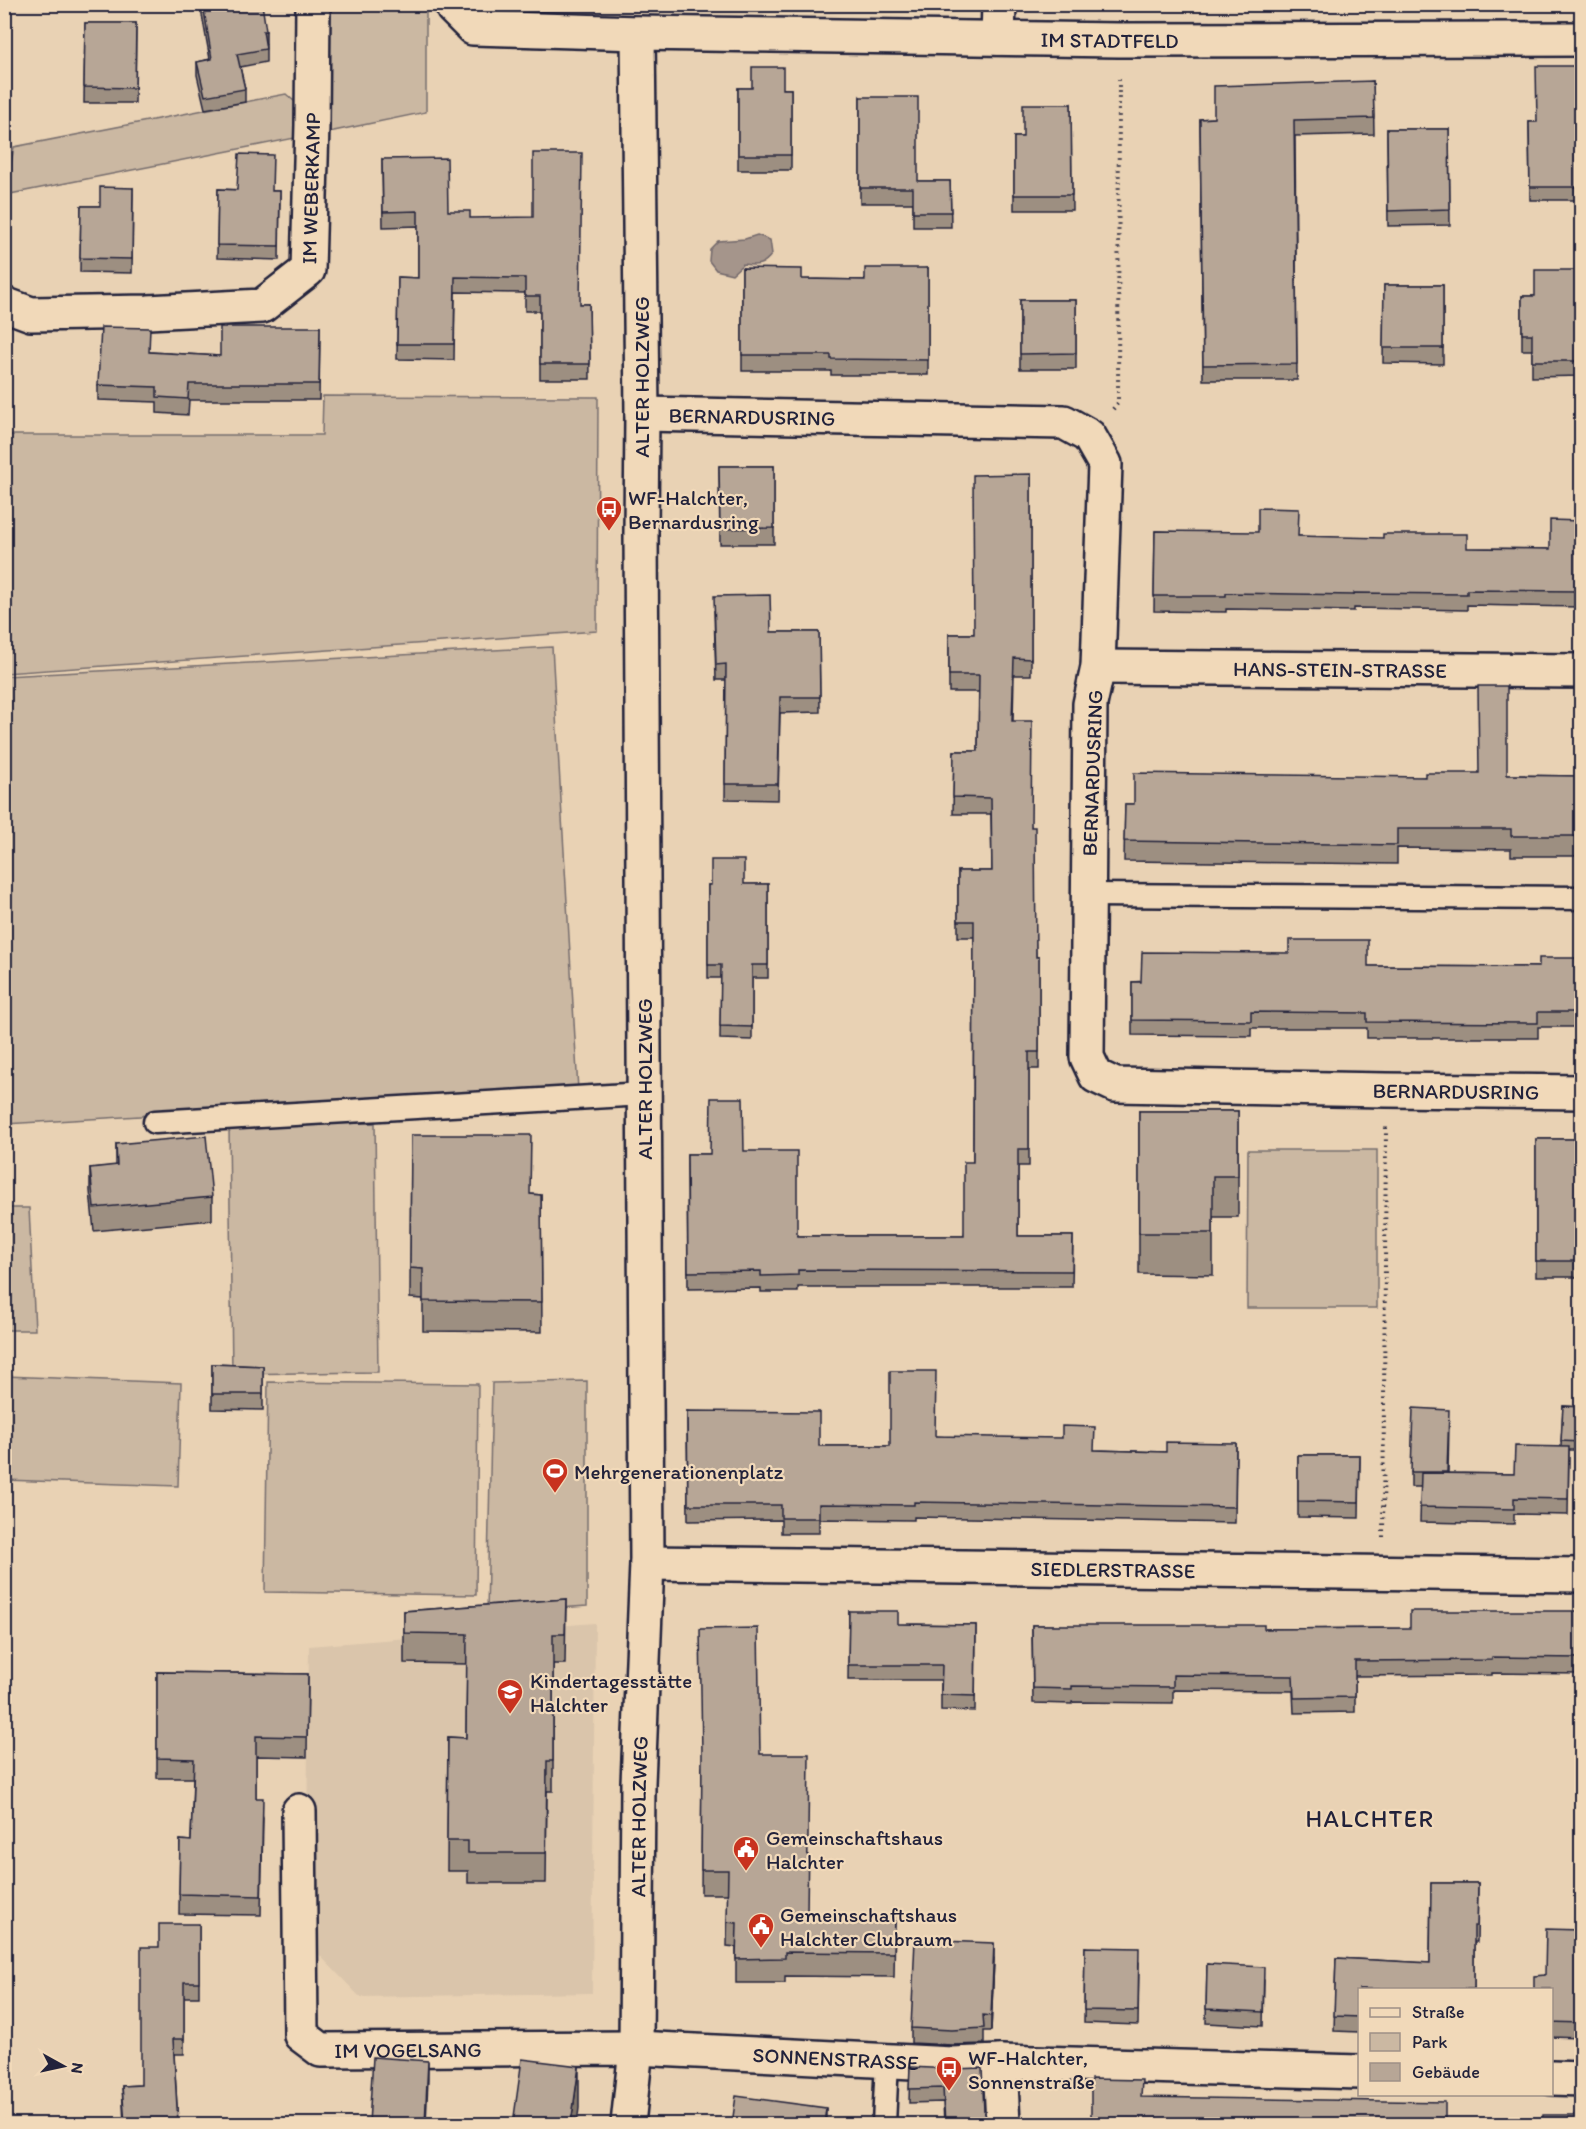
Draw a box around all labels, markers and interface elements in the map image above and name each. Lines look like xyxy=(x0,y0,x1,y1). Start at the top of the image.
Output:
street label: IM STADTFELD xyxy=(1040,26,1179,53)
street label: IM WEBERKAMP xyxy=(296,112,325,265)
street label: ALTER HOLZWEG xyxy=(629,296,654,458)
street label: BERNARDUSRING xyxy=(668,402,836,430)
place label: WF-Halchter, Bernardusring xyxy=(628,485,759,534)
bus stop icon: WF-Halchter, Bernardusring xyxy=(594,494,624,532)
street label: HANS-STEIN-STRASSE xyxy=(1233,656,1447,682)
street label: BERNARDUSRING xyxy=(1077,689,1107,857)
street label: ALTER HOLZWEG xyxy=(632,998,657,1160)
street label: BERNARDUSRING xyxy=(1372,1077,1539,1104)
sports icon: Mehrgenerationenplatz xyxy=(540,1456,570,1494)
place label: Mehrgenerationenplatz xyxy=(574,1459,784,1484)
street label: SIEDLERSTRASSE xyxy=(1030,1555,1196,1583)
place label: Kindertagesstätte Halchter xyxy=(530,1668,692,1717)
school or university icon: Kindertagesstätte Halchter xyxy=(495,1677,525,1715)
street label: ALTER HOLZWEG xyxy=(625,1735,652,1897)
district label: HALCHTER xyxy=(1305,1804,1435,1833)
place label: Gemeinschaftshaus Halchter xyxy=(766,1825,943,1874)
public building icon: Gemeinschaftshaus Halchter xyxy=(731,1834,761,1872)
place label: Gemeinschaftshaus Halchter Clubraum xyxy=(780,1902,957,1951)
public building icon: Gemeinschaftshaus Halchter Clubraum xyxy=(746,1911,776,1949)
legend xyxy=(1358,1988,1553,2096)
text: Straße xyxy=(1412,2001,1465,2023)
text: Park xyxy=(1412,2031,1447,2053)
north arrow xyxy=(33,2036,93,2096)
street label: IM VOGELSANG xyxy=(334,2036,482,2062)
street label: SONNENSTRASSE xyxy=(752,2041,919,2075)
place label: WF-Halchter, Sonnenstraße xyxy=(968,2045,1095,2094)
bus stop icon: WF-Halchter, Sonnenstraße xyxy=(934,2054,964,2092)
text: N xyxy=(67,2061,88,2075)
text: Gebäude xyxy=(1412,2061,1480,2083)

